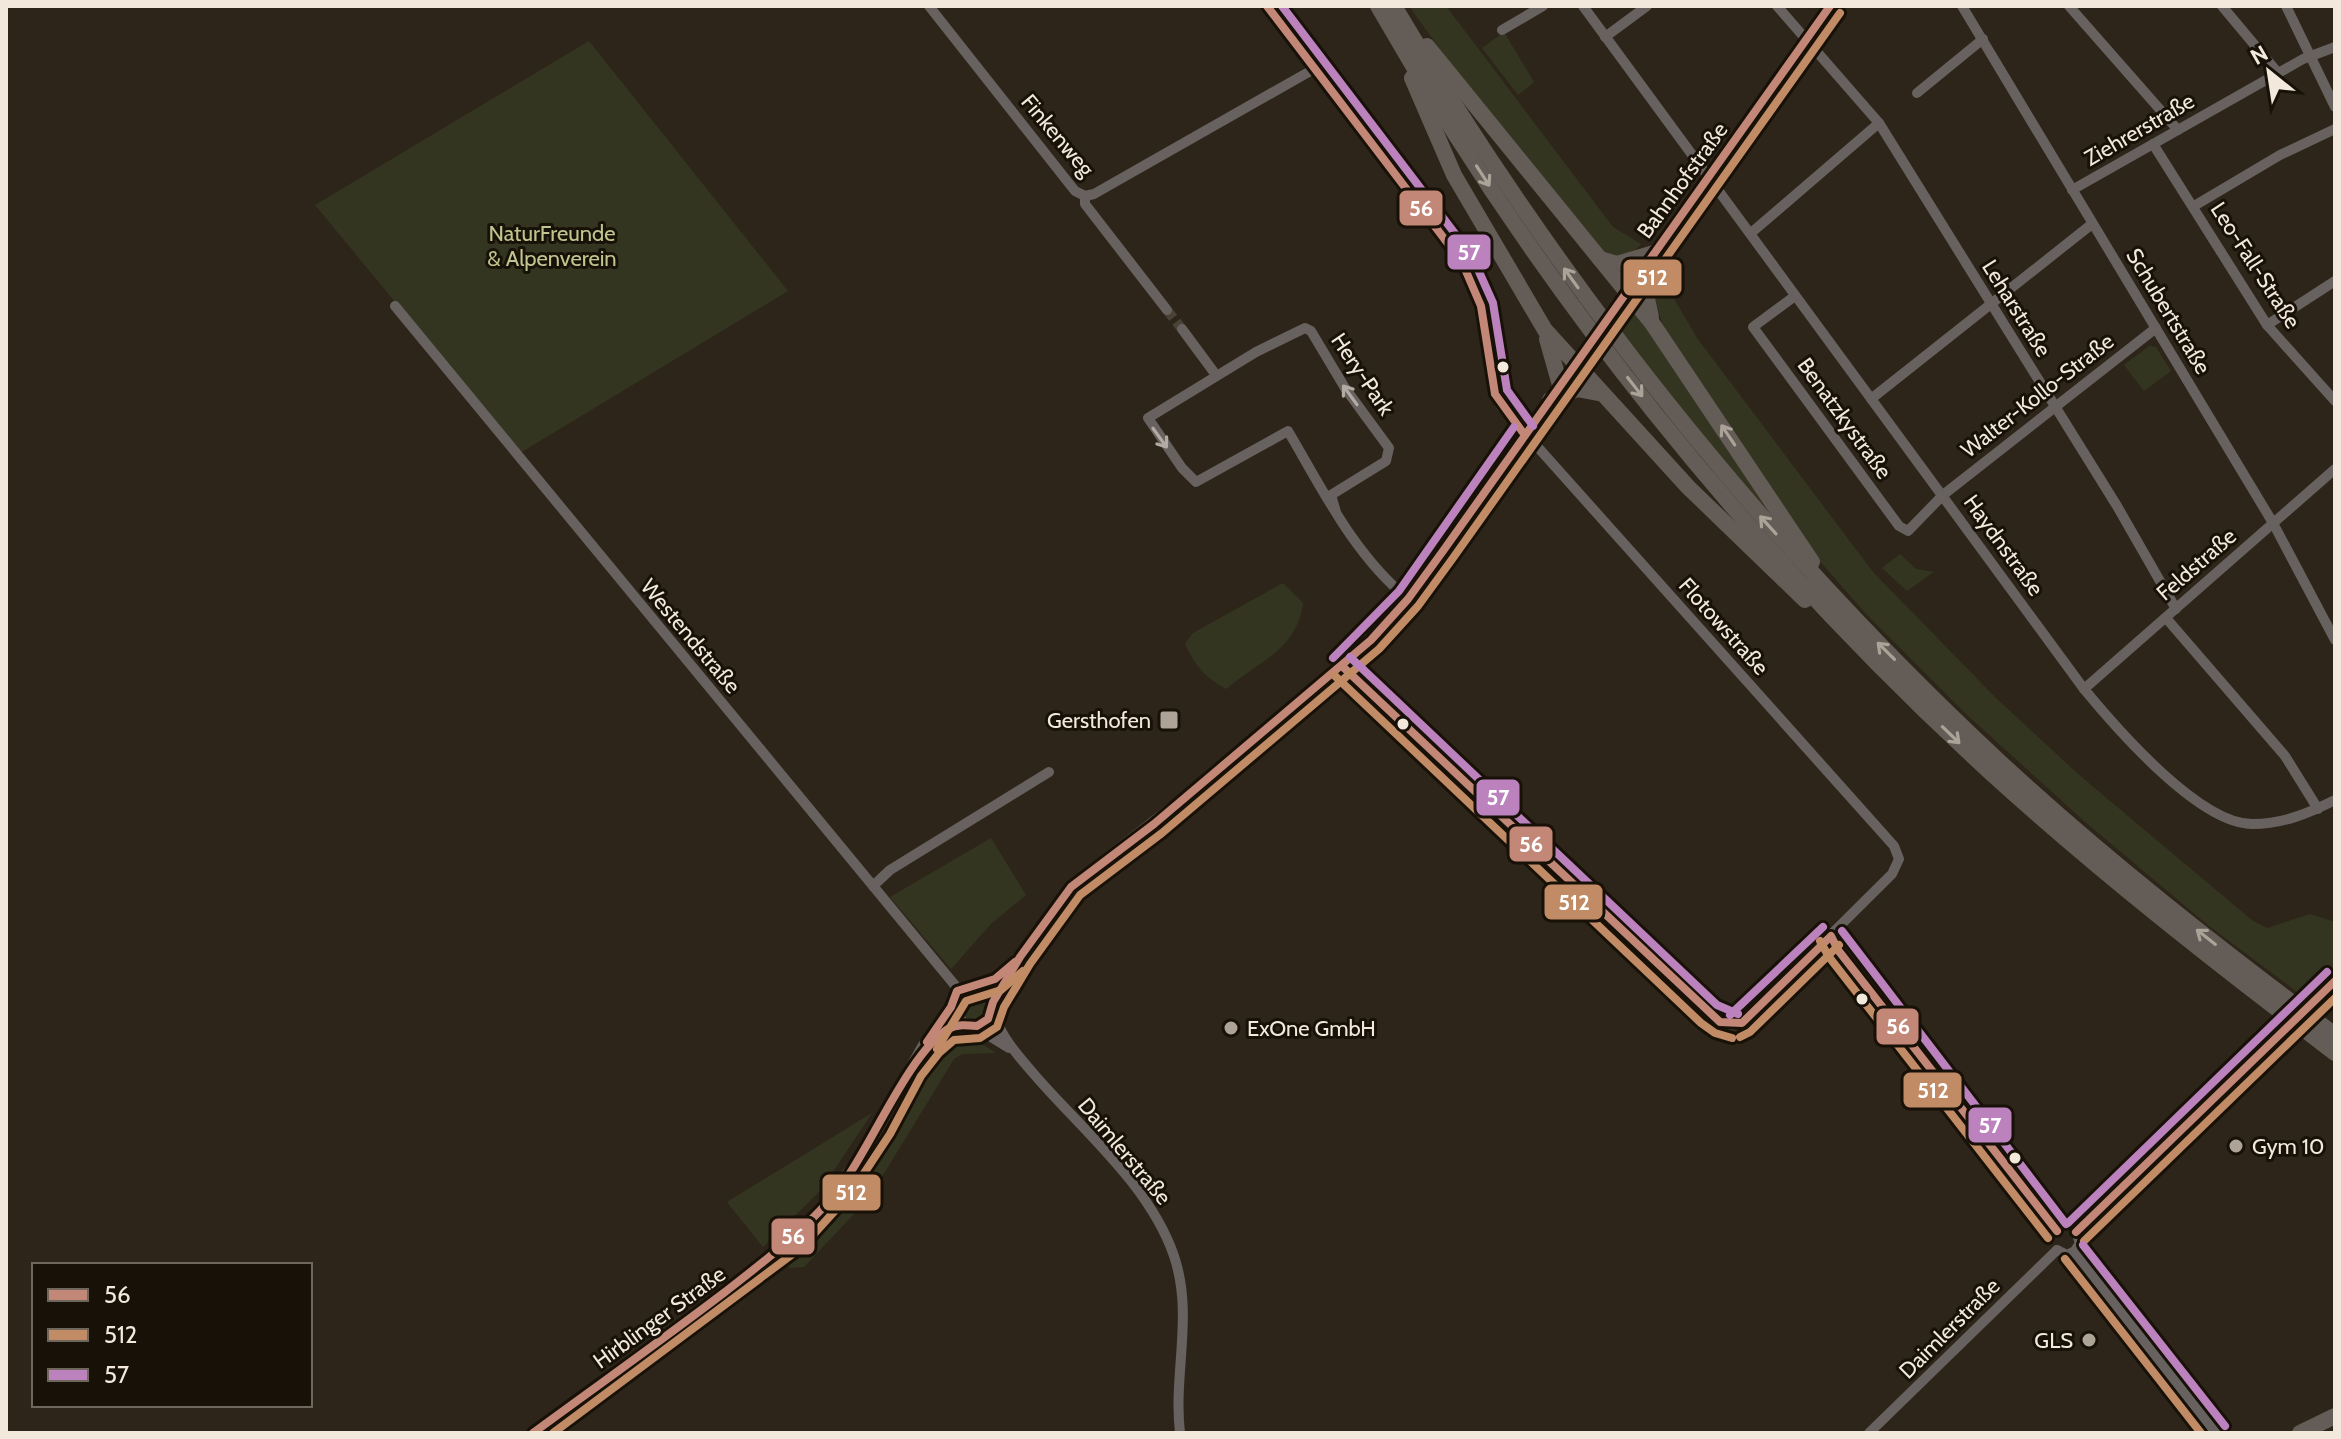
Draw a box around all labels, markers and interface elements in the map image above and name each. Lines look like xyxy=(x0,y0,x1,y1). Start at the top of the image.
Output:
north arrow xyxy=(2229,32,2309,112)
text: N xyxy=(2246,40,2273,71)
street label: Ziehrerstraße xyxy=(2079,87,2199,172)
street label: Finkenweg xyxy=(1015,89,1100,183)
street label: Bahnhofstraße xyxy=(1631,117,1734,244)
one-way arrow xyxy=(1475,165,1492,187)
line badge: 56 xyxy=(1398,189,1444,227)
text: 56 xyxy=(1409,195,1433,222)
street label: Leo-Fall-Straße xyxy=(2205,197,2306,333)
park label: NaturFreunde & Alpenverein xyxy=(487,220,617,272)
line badge: 57 xyxy=(1446,233,1492,271)
text: 57 xyxy=(1457,239,1481,266)
street label: Schubertstraße xyxy=(2120,244,2217,379)
street label: Leharstraße xyxy=(1976,255,2057,362)
line badge: 512 xyxy=(1622,258,1683,297)
text: 512 xyxy=(1636,264,1668,291)
one-way arrow xyxy=(1563,268,1579,290)
street label: Walter-Kollo-Straße xyxy=(1956,327,2119,463)
street label: Hery-Park xyxy=(1325,328,1400,421)
street label: Benatzkystraße xyxy=(1792,352,1898,484)
unlabelled marker xyxy=(1495,359,1511,375)
one-way arrow xyxy=(1627,376,1644,397)
one-way arrow xyxy=(1342,385,1358,407)
one-way arrow xyxy=(1720,424,1736,446)
one-way arrow xyxy=(1152,427,1169,449)
street label: Haydnstraße xyxy=(1958,489,2049,601)
one-way arrow xyxy=(1760,515,1778,535)
street label: Feldstraße xyxy=(2151,522,2242,606)
street label: Flotowstraße xyxy=(1673,572,1774,681)
street label: Westendstraße xyxy=(635,574,746,699)
one-way arrow xyxy=(1877,642,1896,661)
place label: Gersthofen xyxy=(1047,707,1151,734)
marker: Gersthofen xyxy=(1158,709,1180,731)
unlabelled marker xyxy=(1395,716,1411,732)
one-way arrow xyxy=(1941,725,1960,744)
line badge: 57 xyxy=(1475,778,1521,817)
text: 57 xyxy=(1486,784,1510,811)
line badge: 56 xyxy=(1508,825,1554,863)
text: 56 xyxy=(1519,831,1543,858)
line badge: 512 xyxy=(1543,883,1604,921)
text: 512 xyxy=(1558,889,1590,916)
one-way arrow xyxy=(2196,928,2217,945)
unlabelled marker xyxy=(1854,991,1870,1007)
line badge: 56 xyxy=(1875,1007,1920,1046)
text: 56 xyxy=(1886,1013,1910,1040)
place label: ExOne GmbH xyxy=(1247,1015,1376,1042)
marker: ExOne GmbH xyxy=(1222,1019,1240,1037)
line badge: 512 xyxy=(1902,1071,1963,1109)
text: 512 xyxy=(1917,1077,1949,1104)
street label: Daimlerstraße xyxy=(1072,1092,1177,1210)
line badge: 57 xyxy=(1967,1106,2013,1144)
text: 57 xyxy=(1978,1112,2002,1139)
place label: Gym 10 xyxy=(2252,1133,2324,1160)
marker: Gym 10 xyxy=(2227,1137,2245,1155)
unlabelled marker xyxy=(2007,1150,2023,1166)
line badge: 512 xyxy=(821,1173,882,1212)
text: 512 xyxy=(835,1179,867,1206)
line badge: 56 xyxy=(770,1217,816,1256)
text: 56 xyxy=(781,1223,805,1250)
street label: Hirblinger Straße xyxy=(588,1260,731,1374)
legend xyxy=(32,1263,312,1407)
street label: Daimlerstraße xyxy=(1893,1272,2005,1384)
text: 56 xyxy=(104,1280,131,1309)
text: 512 xyxy=(104,1320,137,1349)
place label: GLS xyxy=(2034,1327,2073,1354)
marker: GLS xyxy=(2080,1331,2098,1349)
text: 57 xyxy=(104,1360,129,1389)

